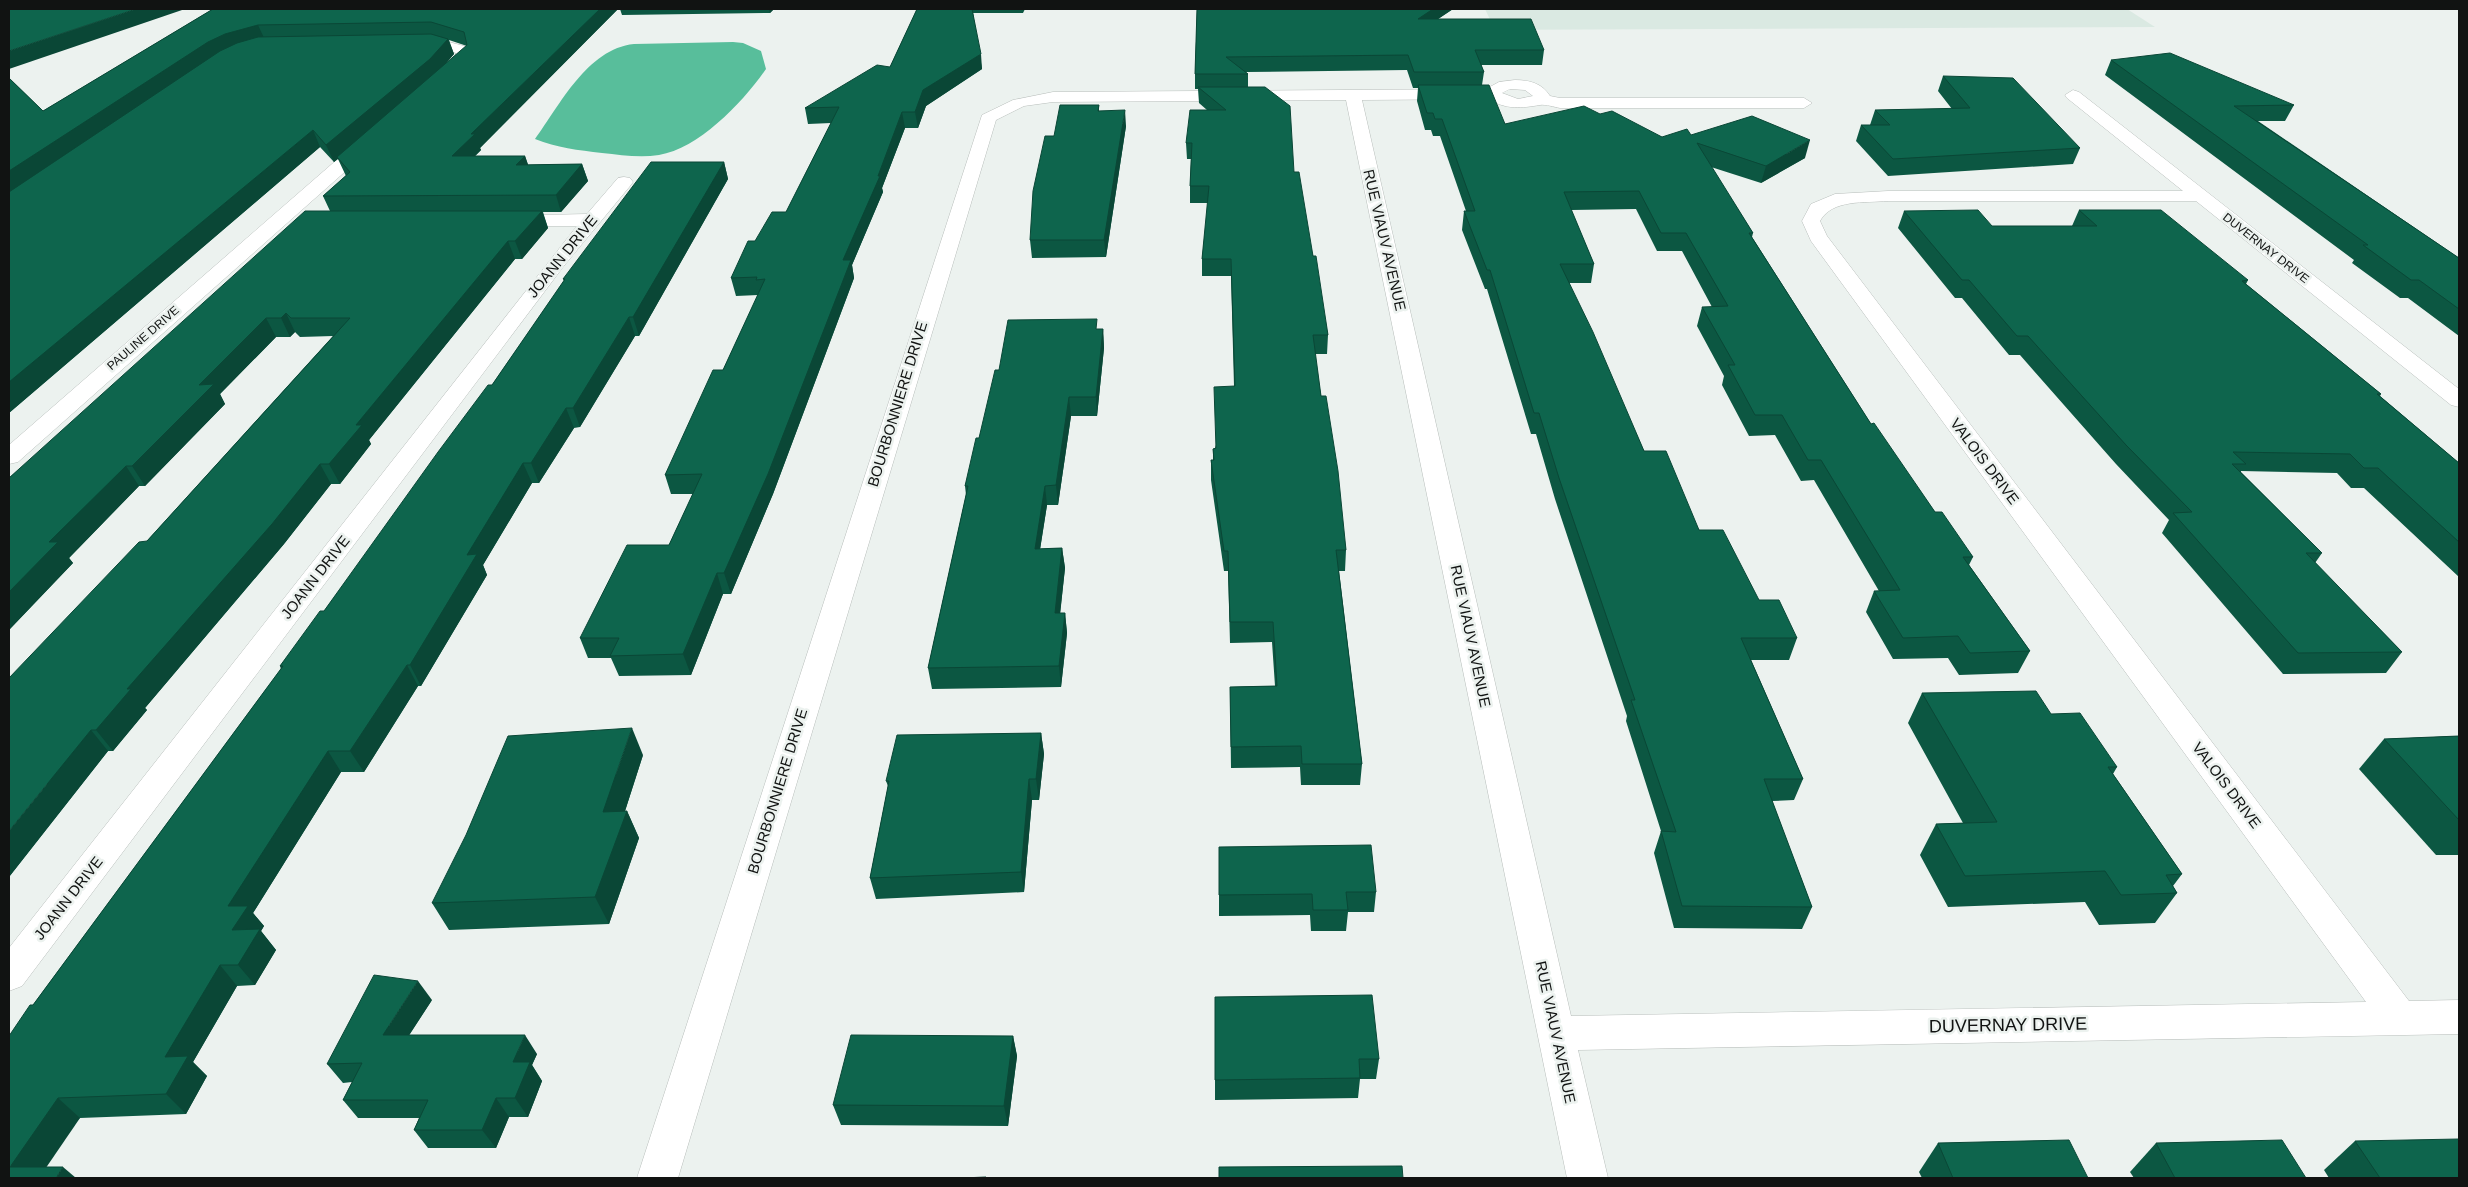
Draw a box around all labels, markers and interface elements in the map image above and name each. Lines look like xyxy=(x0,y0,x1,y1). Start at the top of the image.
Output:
street label: RUE VIAUV AVENUE xyxy=(1360,168,1410,312)
street label: DUVERNAY DRIVE xyxy=(2220,210,2312,286)
street label: JOANN DRIVE xyxy=(524,211,600,301)
street label: PAULINE DRIVE xyxy=(104,303,182,373)
street label: BOURBONNIERE DRIVE xyxy=(864,319,930,489)
street label: VALOIS DRIVE xyxy=(1947,415,2023,507)
street label: JOANN DRIVE xyxy=(277,532,353,622)
street label: RUE VIAUV AVENUE xyxy=(1448,563,1494,709)
street label: BOURBONNIERE DRIVE xyxy=(744,706,810,876)
street label: VALOIS DRIVE xyxy=(2189,739,2265,831)
street label: JOANN DRIVE xyxy=(30,853,106,943)
street label: RUE VIAUV AVENUE xyxy=(1533,959,1579,1105)
street label: DUVERNAY DRIVE xyxy=(1929,1014,2087,1036)

